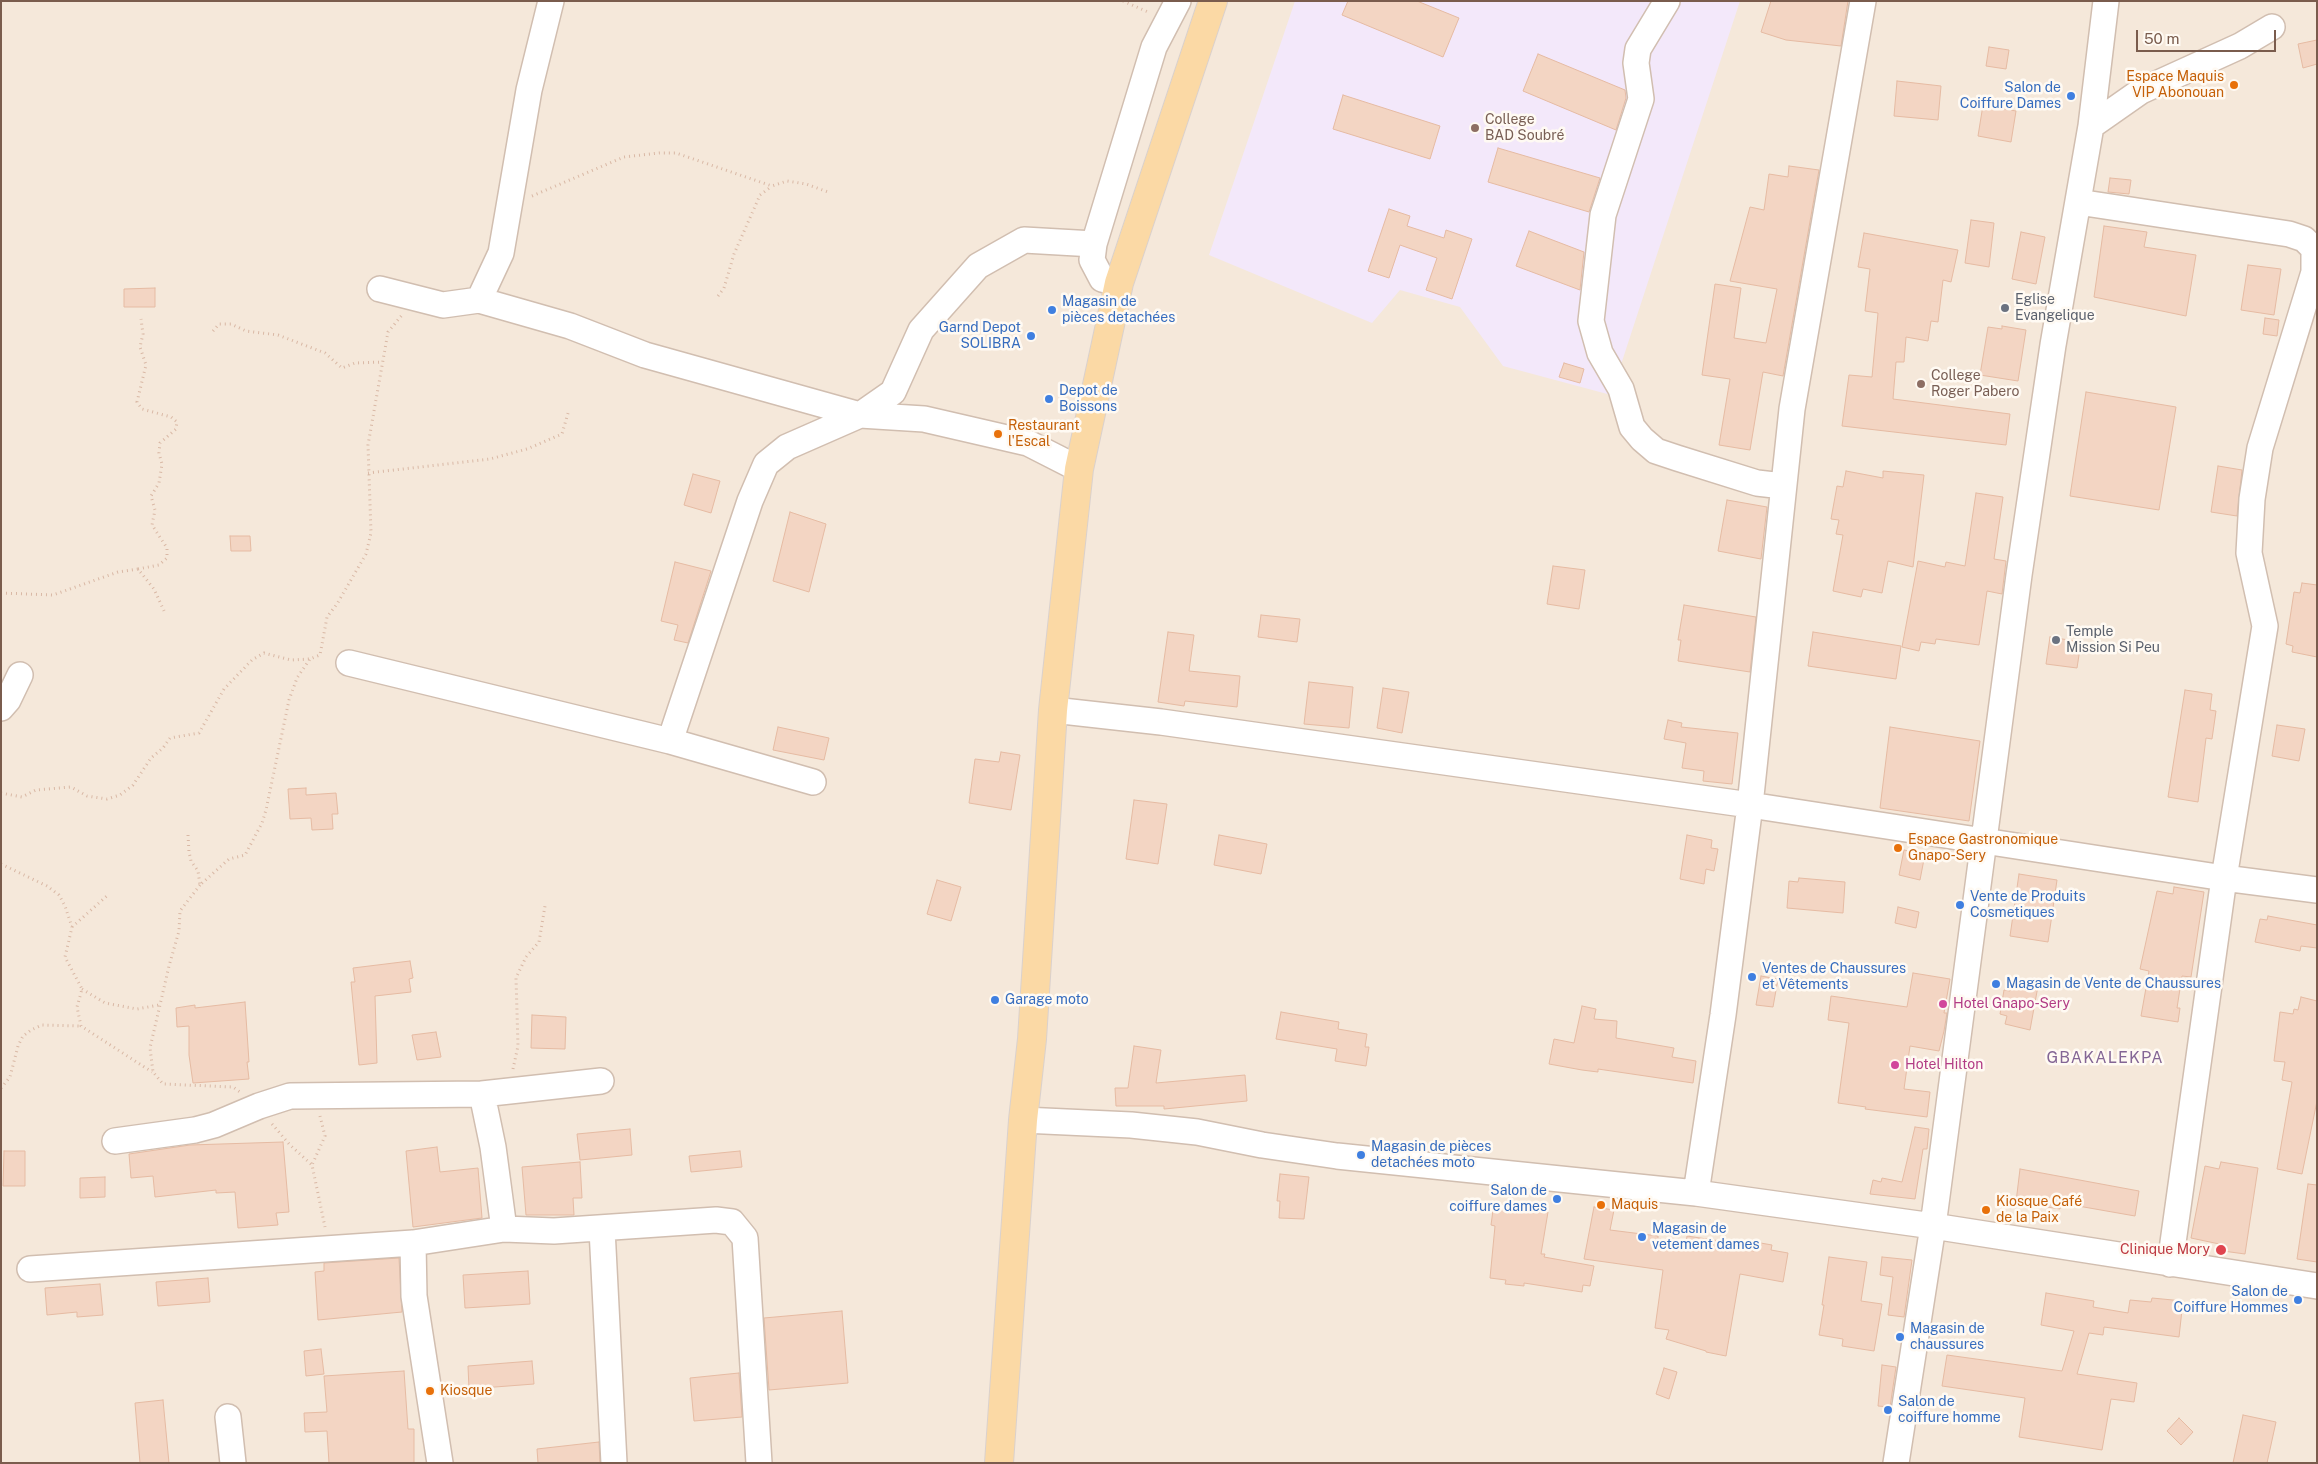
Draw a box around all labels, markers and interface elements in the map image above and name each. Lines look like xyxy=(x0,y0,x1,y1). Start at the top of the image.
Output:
scale bar xyxy=(2138,20,2278,52)
text: 50 m xyxy=(2144,30,2179,47)
place label: Espace Maquis VIP Abonouan xyxy=(2126,69,2224,102)
marker: Espace Maquis VIP Abonouan xyxy=(2228,79,2240,91)
place label: Salon de Coiffure Dames xyxy=(1960,80,2061,112)
marker: Salon de Coiffure Dames xyxy=(2065,90,2077,102)
place label: College BAD Soubré xyxy=(1485,112,1564,144)
marker: College BAD Soubré xyxy=(1469,122,1481,134)
place label: Eglise Evangelique xyxy=(2015,292,2095,324)
place label: Magasin de pièces detachées xyxy=(1062,294,1175,326)
marker: Eglise Evangelique xyxy=(1999,302,2011,314)
marker: Magasin de pièces detachées xyxy=(1046,304,1058,316)
place label: Garnd Depot SOLIBRA xyxy=(939,320,1021,352)
marker: Garnd Depot SOLIBRA xyxy=(1025,330,1037,342)
place label: College Roger Pabero xyxy=(1931,368,2019,401)
marker: College Roger Pabero xyxy=(1915,378,1927,390)
place label: Depot de Boissons xyxy=(1059,383,1118,416)
marker: Depot de Boissons xyxy=(1043,393,1055,405)
place label: Restaurant l'Escal xyxy=(1008,418,1080,451)
marker: Restaurant l'Escal xyxy=(992,428,1004,440)
place label: Temple Mission Si Peu xyxy=(2066,624,2160,656)
marker: Temple Mission Si Peu xyxy=(2050,634,2062,646)
place label: Espace Gastronomique Gnapo-Sery xyxy=(1908,832,2058,864)
marker: Espace Gastronomique Gnapo-Sery xyxy=(1892,842,1904,854)
place label: Vente de Produits Cosmetiques xyxy=(1970,889,2085,922)
marker: Vente de Produits Cosmetiques xyxy=(1954,899,1966,911)
place label: Ventes de Chaussures et Vêtements xyxy=(1762,961,1906,994)
marker: Ventes de Chaussures et Vêtements xyxy=(1746,971,1758,983)
place label: Magasin de Vente de Chaussures xyxy=(2006,976,2221,992)
marker: Magasin de Vente de Chaussures xyxy=(1990,978,2002,990)
place label: Garage moto xyxy=(1005,992,1089,1008)
marker: Garage moto xyxy=(989,994,1001,1006)
place label: Hotel Gnapo-Sery xyxy=(1953,996,2070,1012)
marker: Hotel Gnapo-Sery xyxy=(1937,998,1949,1010)
district label: GBAKALEKPA xyxy=(2045,1048,2165,1068)
place label: Hotel Hilton xyxy=(1905,1057,1983,1073)
marker: Hotel Hilton xyxy=(1889,1059,1901,1071)
place label: Magasin de pièces detachées moto xyxy=(1371,1139,1491,1172)
marker: Magasin de pièces detachées moto xyxy=(1355,1149,1367,1161)
place label: Salon de coiffure dames xyxy=(1449,1183,1547,1216)
marker: Salon de coiffure dames xyxy=(1551,1193,1563,1205)
place label: Kiosque Café de la Paix xyxy=(1996,1194,2082,1226)
place label: Maquis xyxy=(1611,1197,1658,1213)
marker: Maquis xyxy=(1595,1199,1607,1211)
marker: Kiosque Café de la Paix xyxy=(1980,1204,1992,1216)
place label: Magasin de vetement dames xyxy=(1652,1221,1760,1254)
marker: Magasin de vetement dames xyxy=(1636,1231,1648,1243)
place label: Clinique Mory xyxy=(2120,1242,2210,1258)
marker: Clinique Mory xyxy=(2214,1243,2228,1257)
place label: Salon de Coiffure Hommes xyxy=(2174,1284,2288,1316)
marker: Salon de Coiffure Hommes xyxy=(2292,1294,2304,1306)
place label: Magasin de chaussures xyxy=(1910,1321,1985,1354)
marker: Magasin de chaussures xyxy=(1894,1331,1906,1343)
place label: Kiosque xyxy=(440,1383,492,1399)
marker: Kiosque xyxy=(424,1385,436,1397)
place label: Salon de coiffure homme xyxy=(1898,1394,2001,1426)
marker: Salon de coiffure homme xyxy=(1882,1404,1894,1416)

